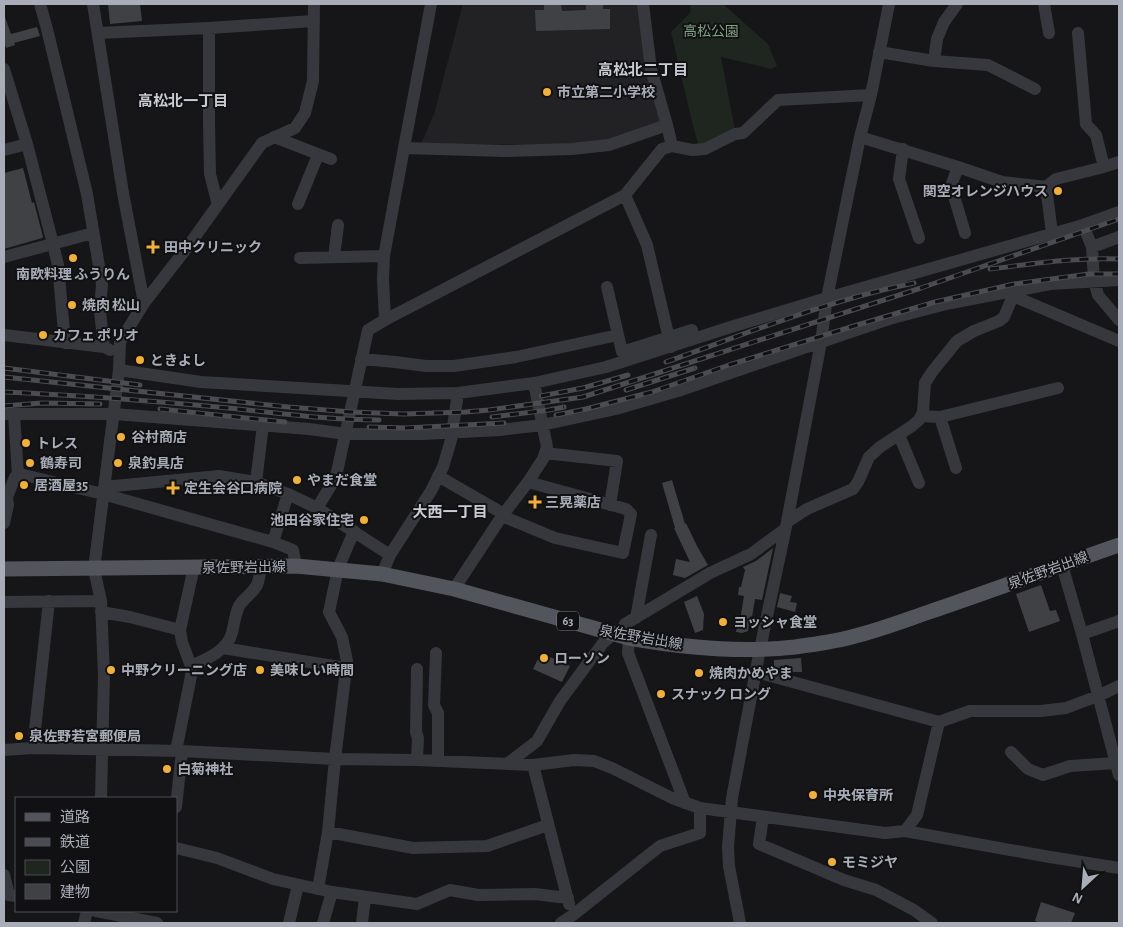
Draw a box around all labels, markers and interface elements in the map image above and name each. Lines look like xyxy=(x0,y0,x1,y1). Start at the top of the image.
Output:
park label: 高松公園 xyxy=(683,24,739,39)
district label: 高松北二丁目 xyxy=(598,62,688,78)
place label: 市立第二小学校 xyxy=(557,84,655,100)
marker: 市立第二小学校 xyxy=(541,86,553,98)
district label: 高松北一丁目 xyxy=(138,93,228,109)
place label: 関空オレンジハウス xyxy=(923,184,1048,199)
marker: 関空オレンジハウス xyxy=(1052,185,1064,197)
marker: 田中クリニック xyxy=(146,240,160,254)
place label: 田中クリニック xyxy=(164,240,262,255)
marker: 南欧料理 ふうりん xyxy=(67,252,79,264)
place label: 南欧料理 ふうりん xyxy=(16,266,130,282)
place label: 焼肉 松山 xyxy=(82,298,140,313)
marker: 焼肉 松山 xyxy=(66,299,78,311)
place label: カフェ ポリオ xyxy=(53,328,139,343)
marker: カフェ ポリオ xyxy=(37,329,49,341)
place label: ときよし xyxy=(150,353,206,368)
marker: ときよし xyxy=(134,354,146,366)
place label: 谷村商店 xyxy=(131,429,187,445)
marker: 谷村商店 xyxy=(115,431,127,443)
marker: トレス xyxy=(20,437,32,449)
place label: トレス xyxy=(36,437,78,451)
place label: 鶴寿司 xyxy=(40,455,82,471)
place label: 泉釣具店 xyxy=(128,455,184,471)
marker: 鶴寿司 xyxy=(24,457,36,469)
marker: 泉釣具店 xyxy=(112,457,124,469)
place label: やまだ食堂 xyxy=(307,473,377,488)
marker: やまだ食堂 xyxy=(291,474,303,486)
place label: 居酒屋35 xyxy=(34,478,88,493)
marker: 居酒屋35 xyxy=(18,479,30,491)
marker: 定生会谷口病院 xyxy=(166,481,180,495)
place label: 定生会谷口病院 xyxy=(184,481,282,496)
place label: 三晃薬店 xyxy=(545,495,601,510)
marker: 三晃薬店 xyxy=(529,496,541,508)
district label: 大西一丁目 xyxy=(412,504,488,520)
place label: 池田谷家住宅 xyxy=(270,512,354,528)
marker: 池田谷家住宅 xyxy=(358,514,370,526)
street label: 泉佐野岩出線 xyxy=(1006,548,1090,592)
street label: 泉佐野岩出線 xyxy=(202,558,286,576)
road number: 63 xyxy=(557,612,579,630)
place label: ヨッシャ食堂 xyxy=(733,615,817,630)
marker: ヨッシャ食堂 xyxy=(717,616,729,628)
street label: 泉佐野岩出線 xyxy=(598,622,684,652)
marker: ローソン xyxy=(538,652,550,664)
place label: ローソン xyxy=(554,652,610,666)
place label: 中野クリーニング店 xyxy=(121,662,247,678)
place label: 美味しい時間 xyxy=(270,663,354,678)
marker: 中野クリーニング店 xyxy=(105,664,117,676)
marker: 美味しい時間 xyxy=(254,664,266,676)
place label: 焼肉かめやま xyxy=(709,666,793,681)
marker: 焼肉かめやま xyxy=(693,667,705,679)
place label: スナック ロング xyxy=(671,686,771,702)
marker: スナック ロング xyxy=(655,688,667,700)
place label: 泉佐野若宮郵便局 xyxy=(29,728,141,744)
marker: 泉佐野若宮郵便局 xyxy=(13,730,25,742)
place label: 白菊神社 xyxy=(177,761,233,777)
marker: 白菊神社 xyxy=(161,763,173,775)
place label: 中央保育所 xyxy=(823,788,893,803)
marker: 中央保育所 xyxy=(807,789,819,801)
legend xyxy=(15,797,178,912)
text: 道路 xyxy=(60,809,90,825)
text: 鉄道 xyxy=(60,834,90,850)
place label: モミジヤ xyxy=(842,855,898,870)
marker: モミジヤ xyxy=(826,856,838,868)
text: 公園 xyxy=(60,859,90,875)
north arrow xyxy=(1058,862,1108,912)
text: 建物 xyxy=(60,884,90,900)
text: N xyxy=(1070,889,1085,906)

